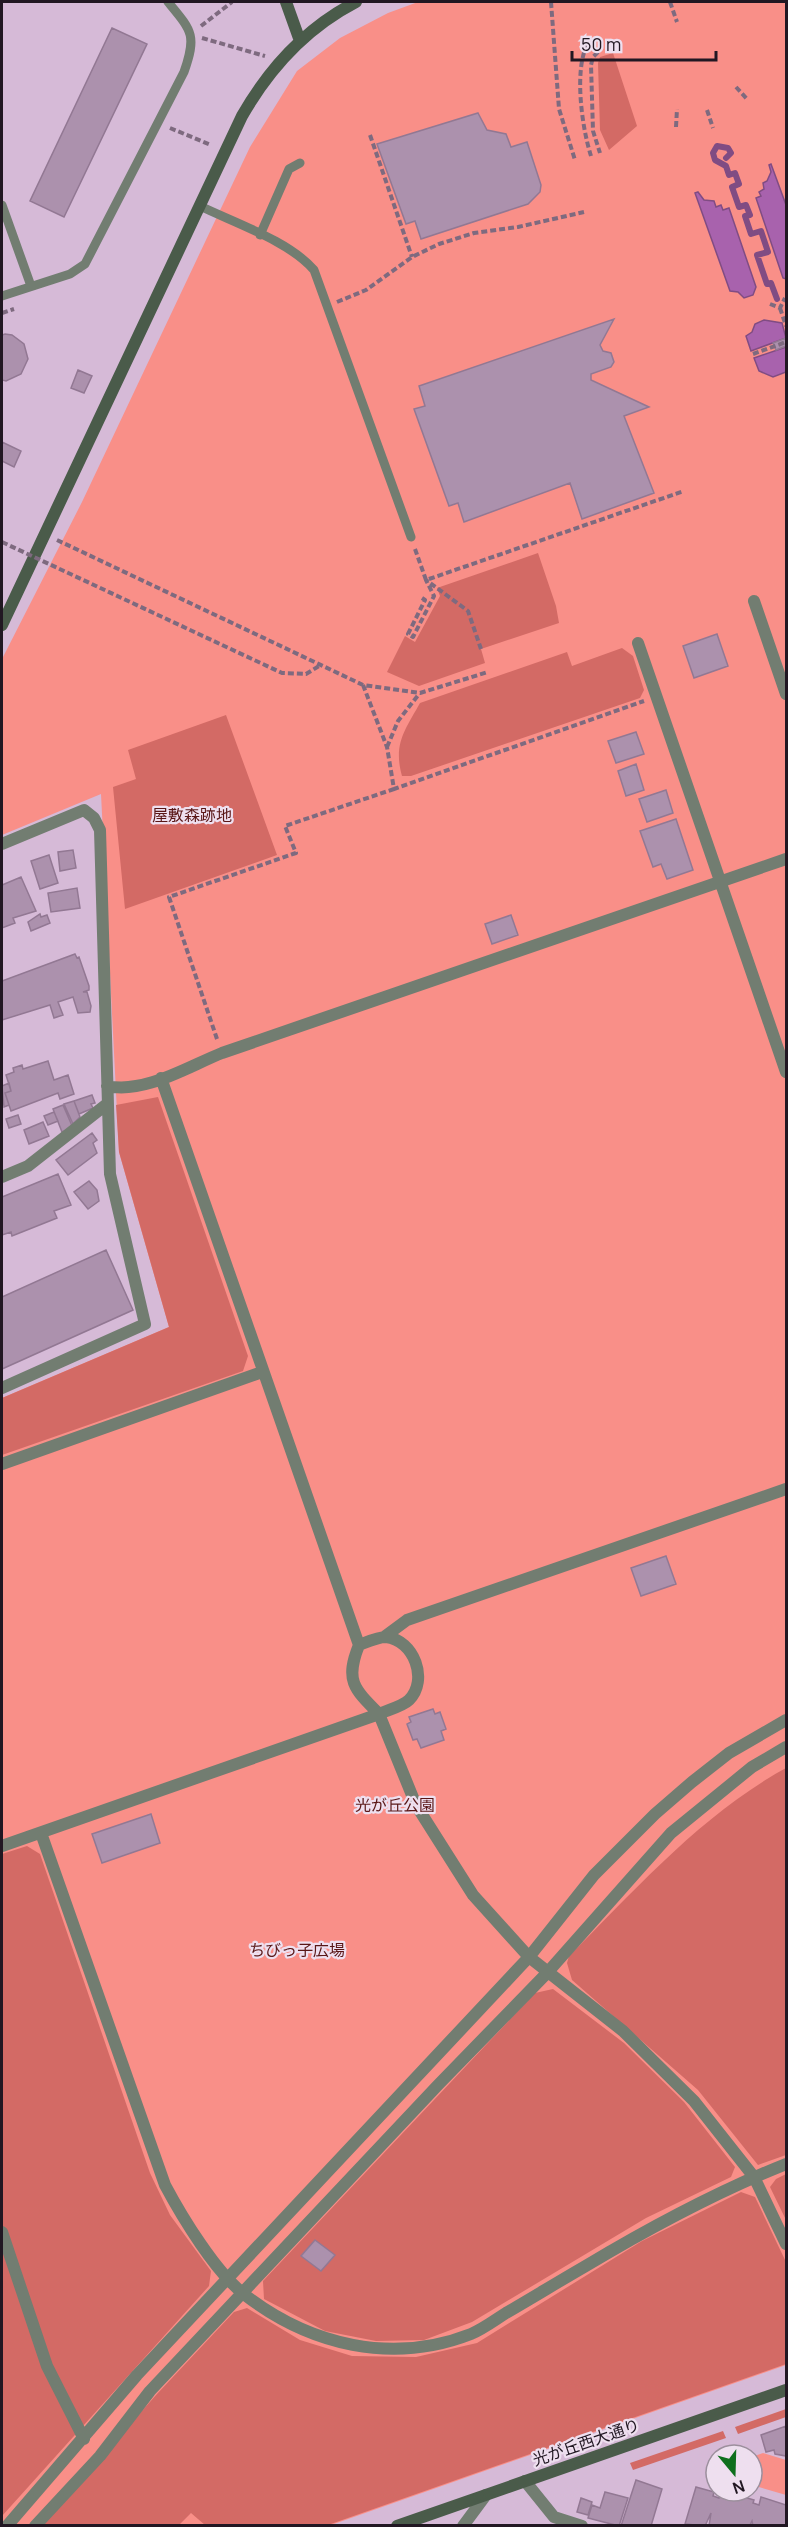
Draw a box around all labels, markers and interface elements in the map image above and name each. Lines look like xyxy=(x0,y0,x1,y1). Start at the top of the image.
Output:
scale bar xyxy=(572,24,716,62)
text: 50 m xyxy=(581,32,621,56)
park label: 屋敷森跡地 xyxy=(152,804,232,826)
park label: 光が丘公園 xyxy=(355,1794,435,1816)
park label: ちびっ子広場 xyxy=(249,1939,345,1961)
street label: 光が丘西大通り xyxy=(529,2413,643,2471)
north arrow xyxy=(704,2443,764,2503)
text: N xyxy=(730,2475,748,2499)

